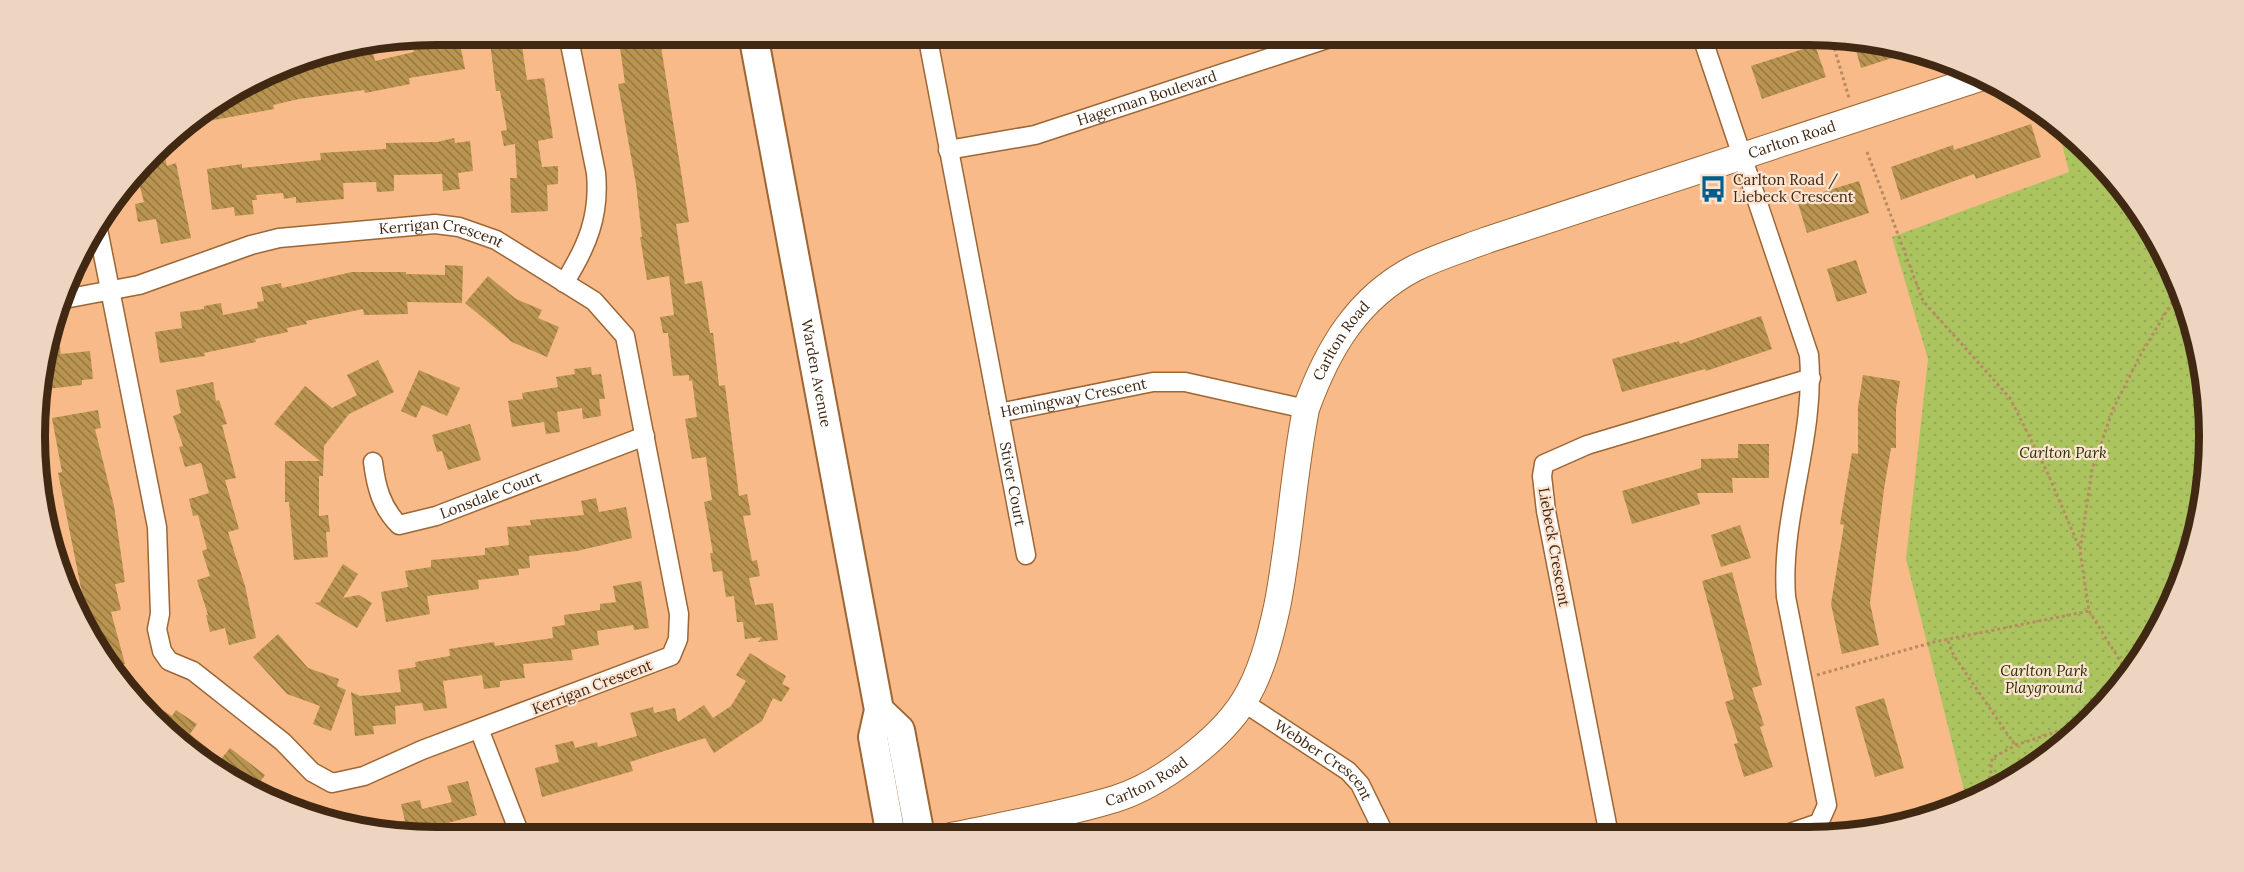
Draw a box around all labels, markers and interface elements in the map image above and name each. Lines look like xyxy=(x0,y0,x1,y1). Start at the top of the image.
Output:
street label: Hagerman Boulevard xyxy=(1074,66,1219,130)
street label: Carlton Road xyxy=(1745,116,1838,163)
place label: Carlton Road / Liebeck Crescent xyxy=(1733,170,1854,206)
bus stop icon: Carlton Road / Liebeck Crescent xyxy=(1698,174,1728,204)
street label: Kerrigan Crescent xyxy=(378,214,508,252)
street label: Carlton Road xyxy=(1308,297,1373,383)
street label: Warden Avenue xyxy=(797,317,836,429)
street label: Hemingway Crescent xyxy=(999,373,1148,422)
street label: Stiver Court xyxy=(996,440,1030,528)
park label: Carlton Park xyxy=(2019,443,2107,462)
street label: Lonsdale Court xyxy=(437,467,544,523)
street label: Liebeck Crescent xyxy=(1535,486,1574,608)
street label: Kerrigan Crescent xyxy=(529,655,655,718)
park label: Carlton Park Playground xyxy=(2000,661,2088,697)
street label: Webber Crescent xyxy=(1271,715,1377,804)
street label: Carlton Road xyxy=(1103,752,1191,810)

